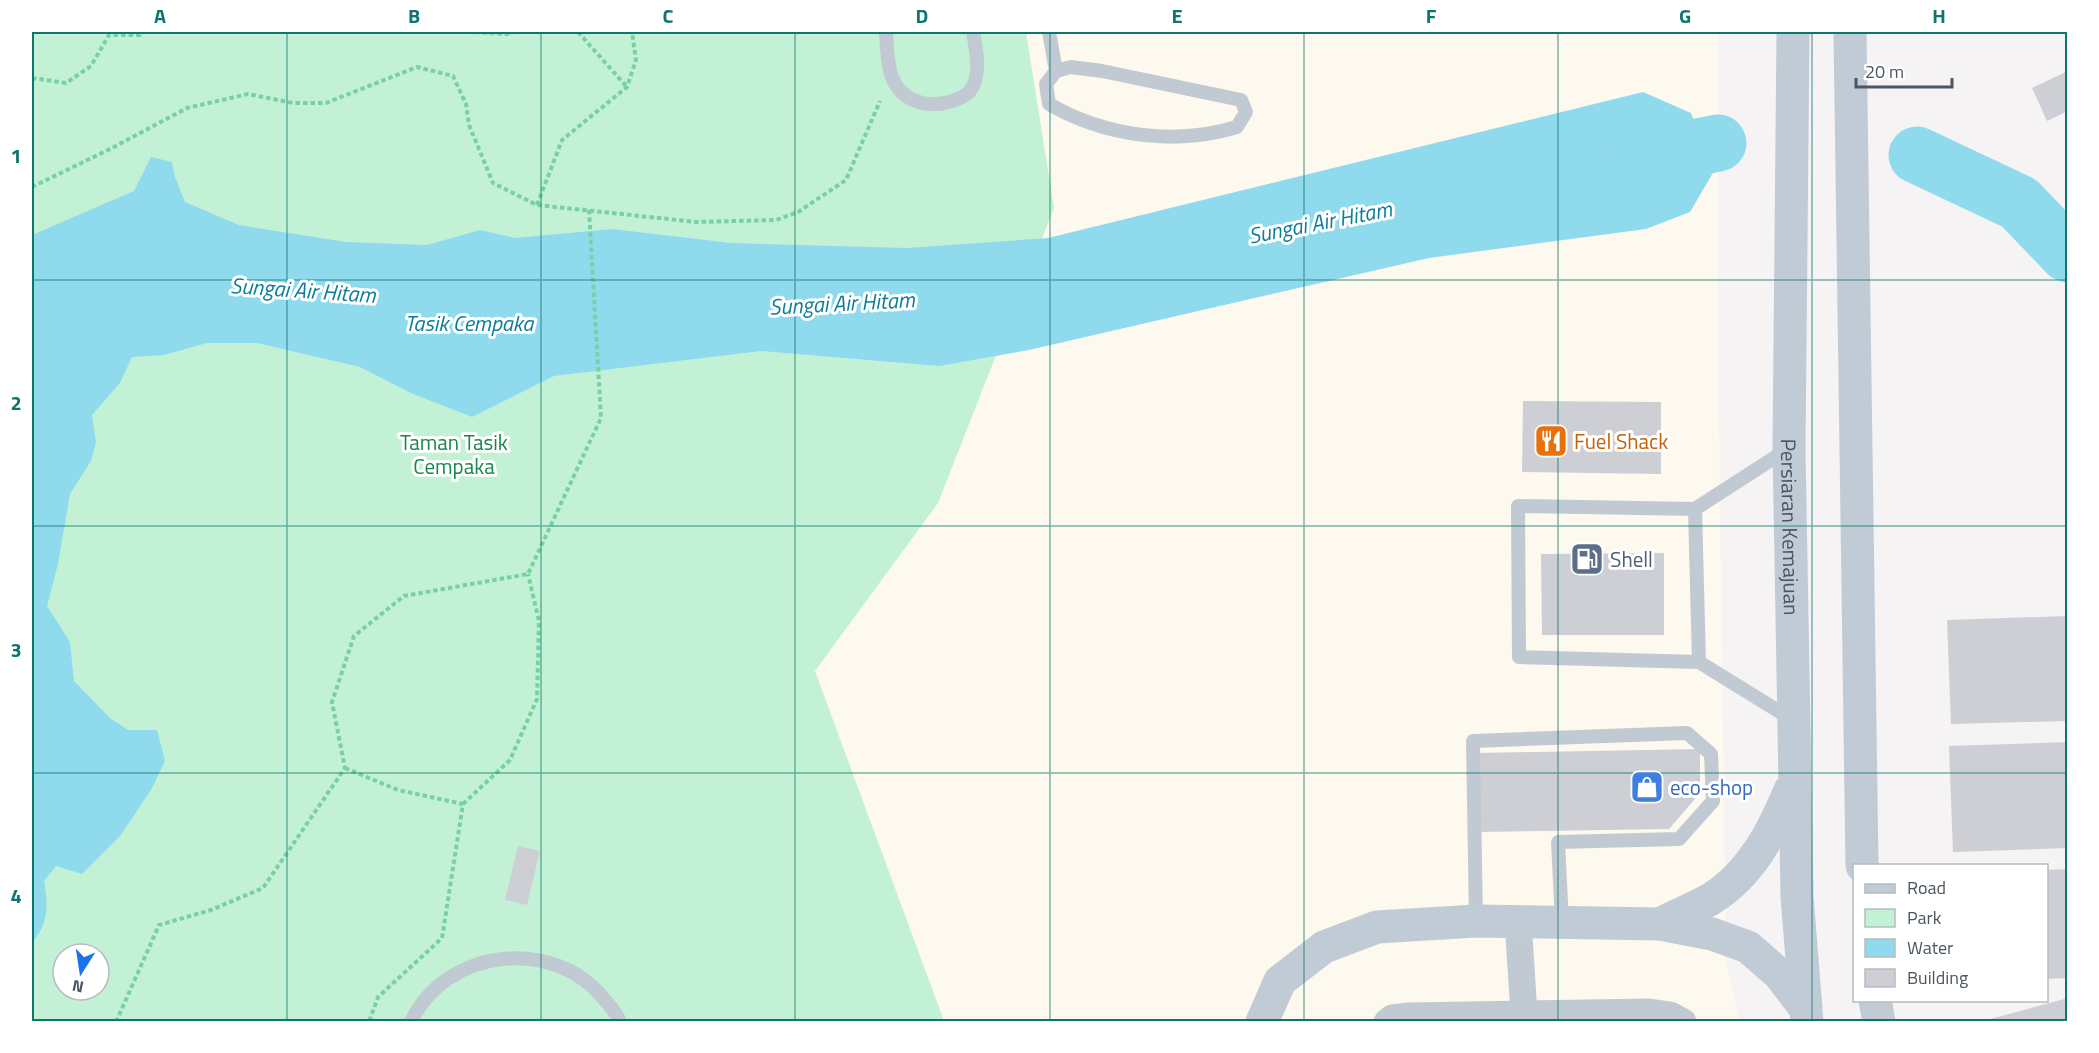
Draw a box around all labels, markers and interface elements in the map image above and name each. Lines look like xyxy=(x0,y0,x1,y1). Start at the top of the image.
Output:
text: A xyxy=(154,0,166,31)
text: B xyxy=(408,0,420,31)
text: C xyxy=(663,0,674,31)
text: D xyxy=(916,0,928,31)
text: E xyxy=(1171,0,1183,31)
text: F xyxy=(1426,0,1437,31)
text: G xyxy=(1679,0,1691,31)
text: H xyxy=(1932,0,1946,31)
scale bar xyxy=(1856,51,1952,89)
text: 20 m xyxy=(1865,58,1904,85)
text: 1 xyxy=(10,140,22,171)
water label: Sungai Air Hitam xyxy=(1245,191,1396,253)
water label: Sungai Air Hitam xyxy=(229,268,378,312)
water label: Sungai Air Hitam xyxy=(769,282,916,324)
water label: Tasik Cempaka xyxy=(405,306,535,340)
text: 2 xyxy=(10,387,22,418)
restaurant icon: Fuel Shack xyxy=(1533,423,1569,459)
place label: Fuel Shack xyxy=(1574,425,1668,457)
park label: Taman Tasik Cempaka xyxy=(400,426,508,482)
street label: Persiaran Kemajuan xyxy=(1773,438,1808,616)
fuel station icon: Shell xyxy=(1569,541,1605,577)
place label: Shell xyxy=(1610,543,1653,575)
text: 3 xyxy=(10,634,22,665)
shop icon: eco-shop xyxy=(1629,769,1665,805)
place label: eco-shop xyxy=(1670,771,1753,803)
legend xyxy=(1853,864,2048,1002)
text: Road xyxy=(1907,874,1946,901)
text: 4 xyxy=(10,880,22,911)
text: Park xyxy=(1907,904,1942,931)
text: Water xyxy=(1907,934,1953,961)
north arrow xyxy=(51,942,111,1002)
text: Building xyxy=(1907,964,1968,991)
text: N xyxy=(70,974,86,1000)

